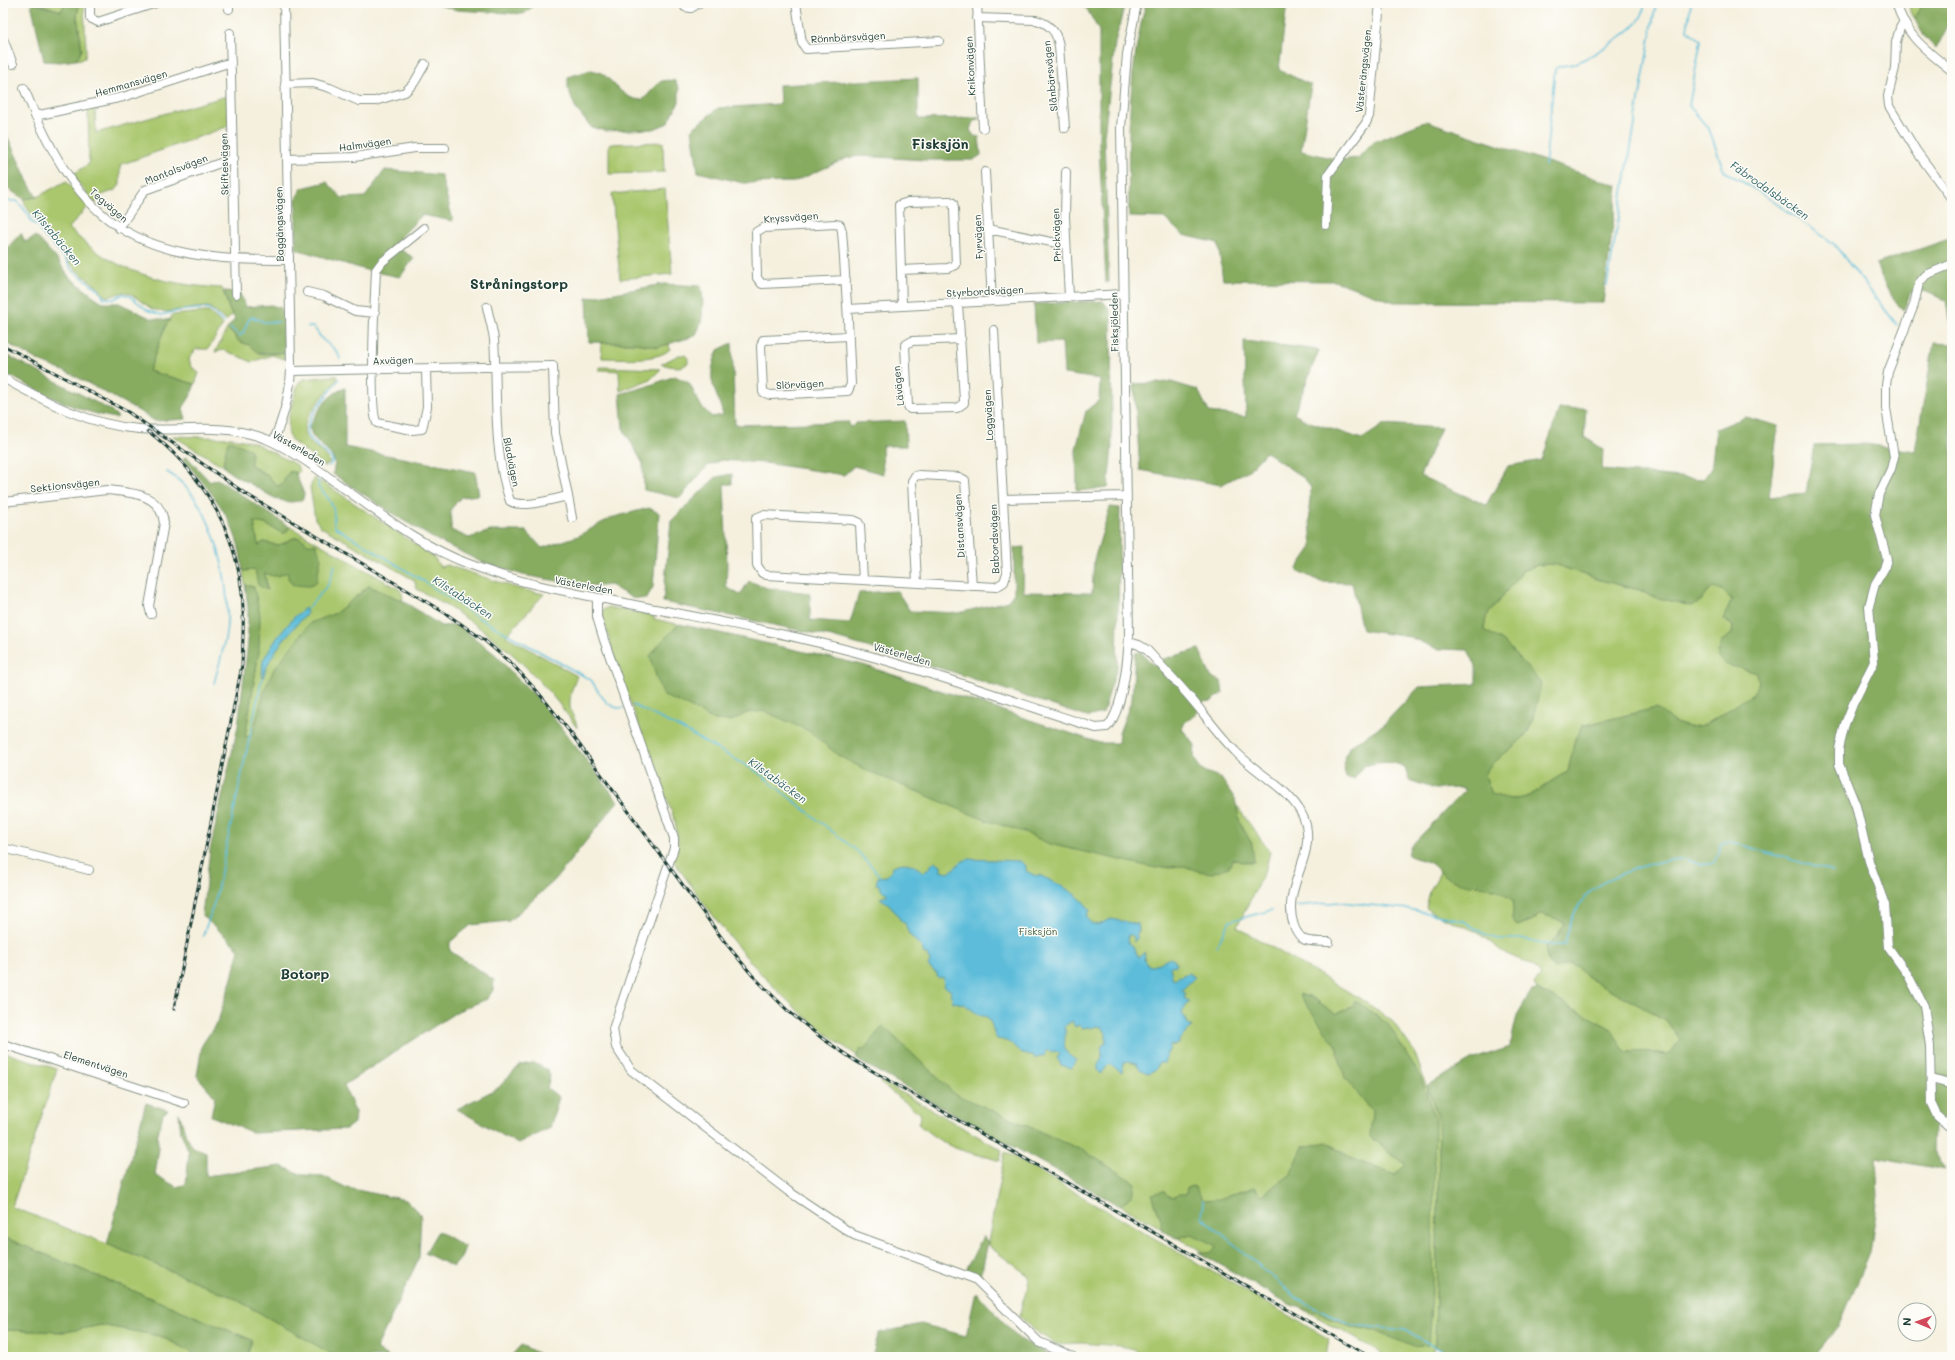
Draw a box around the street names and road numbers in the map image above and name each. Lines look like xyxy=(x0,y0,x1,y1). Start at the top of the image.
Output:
street label: Rönnbärsvägen xyxy=(810,28,886,46)
street label: Västerängsvägen xyxy=(1352,29,1374,113)
street label: Krikonvägen xyxy=(961,36,979,96)
street label: Slånbärsvägen xyxy=(1039,40,1061,112)
street label: Hemmansvägen xyxy=(93,66,169,100)
street label: Skiftesvägen xyxy=(216,133,232,195)
street label: Halmvägen xyxy=(338,133,392,155)
street label: Mantalsvägen xyxy=(143,151,209,187)
street label: Tegvägen xyxy=(87,185,131,225)
street label: Baggängsvägen xyxy=(271,186,287,262)
street label: Kryssvägen xyxy=(763,208,819,226)
street label: Prickvägen xyxy=(1048,208,1064,262)
street label: Fyrvägen xyxy=(970,214,986,260)
street label: Styrbordsvägen xyxy=(946,282,1024,300)
street label: Fisksjöleden xyxy=(1106,292,1122,352)
street label: Axvägen xyxy=(372,352,414,368)
street label: Lävägen xyxy=(889,365,907,407)
street label: Slörvägen xyxy=(776,376,824,392)
street label: Loggvägen xyxy=(980,389,996,441)
street label: Västerleden xyxy=(270,427,328,469)
street label: Bladvägen xyxy=(500,436,524,488)
street label: Sektionsvägen xyxy=(30,474,100,496)
street label: Distansvägen xyxy=(950,493,968,559)
street label: Babordsvägen xyxy=(986,504,1002,574)
street label: Västerleden xyxy=(554,572,614,598)
street label: Västerleden xyxy=(872,639,932,669)
street label: Elementvägen xyxy=(62,1047,130,1081)

